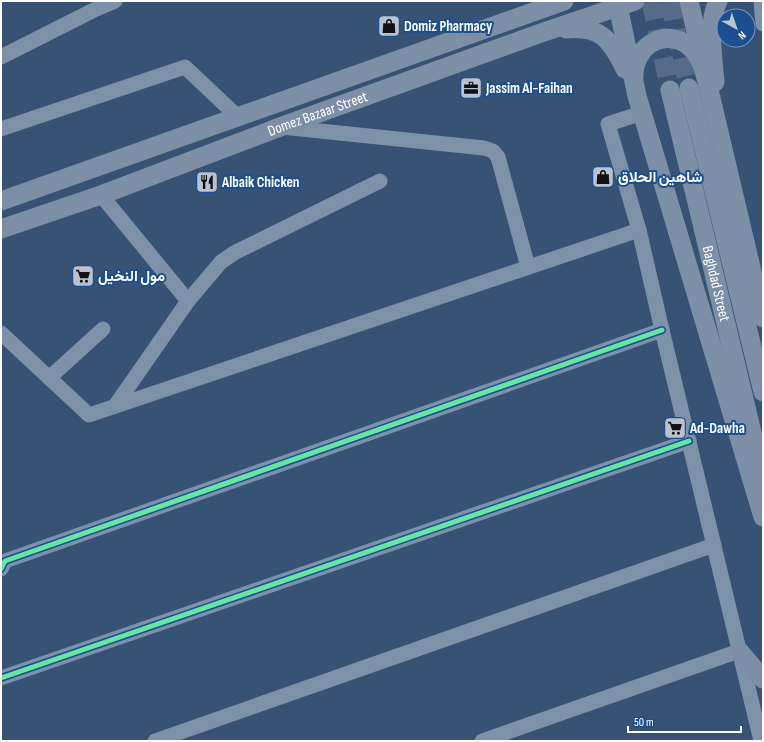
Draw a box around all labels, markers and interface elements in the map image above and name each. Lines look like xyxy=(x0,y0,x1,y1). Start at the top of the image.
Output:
north arrow xyxy=(716,8,756,48)
shop icon: Domiz Pharmacy xyxy=(376,13,402,39)
place label: Domiz Pharmacy xyxy=(404,17,493,36)
text: N xyxy=(736,28,749,42)
office icon: Jassim Al-Faihan xyxy=(458,75,484,101)
place label: Jassim Al-Faihan xyxy=(485,79,573,98)
street label: Domez Bazaar Street xyxy=(265,87,371,140)
shop icon: شاهين الحلاق xyxy=(590,164,616,190)
place label: شاهين الحلاق xyxy=(618,168,702,187)
restaurant icon: Albaik Chicken xyxy=(194,169,220,195)
place label: Albaik Chicken xyxy=(221,173,300,192)
street label: Baghdad Street xyxy=(698,244,735,324)
supermarket icon: مول النخيل xyxy=(70,263,96,289)
place label: مول النخيل xyxy=(98,267,165,286)
supermarket icon: Ad-Dawha xyxy=(662,415,688,441)
place label: Ad-Dawha xyxy=(689,419,745,438)
scale bar xyxy=(628,708,741,734)
text: 50 m xyxy=(634,715,654,730)

